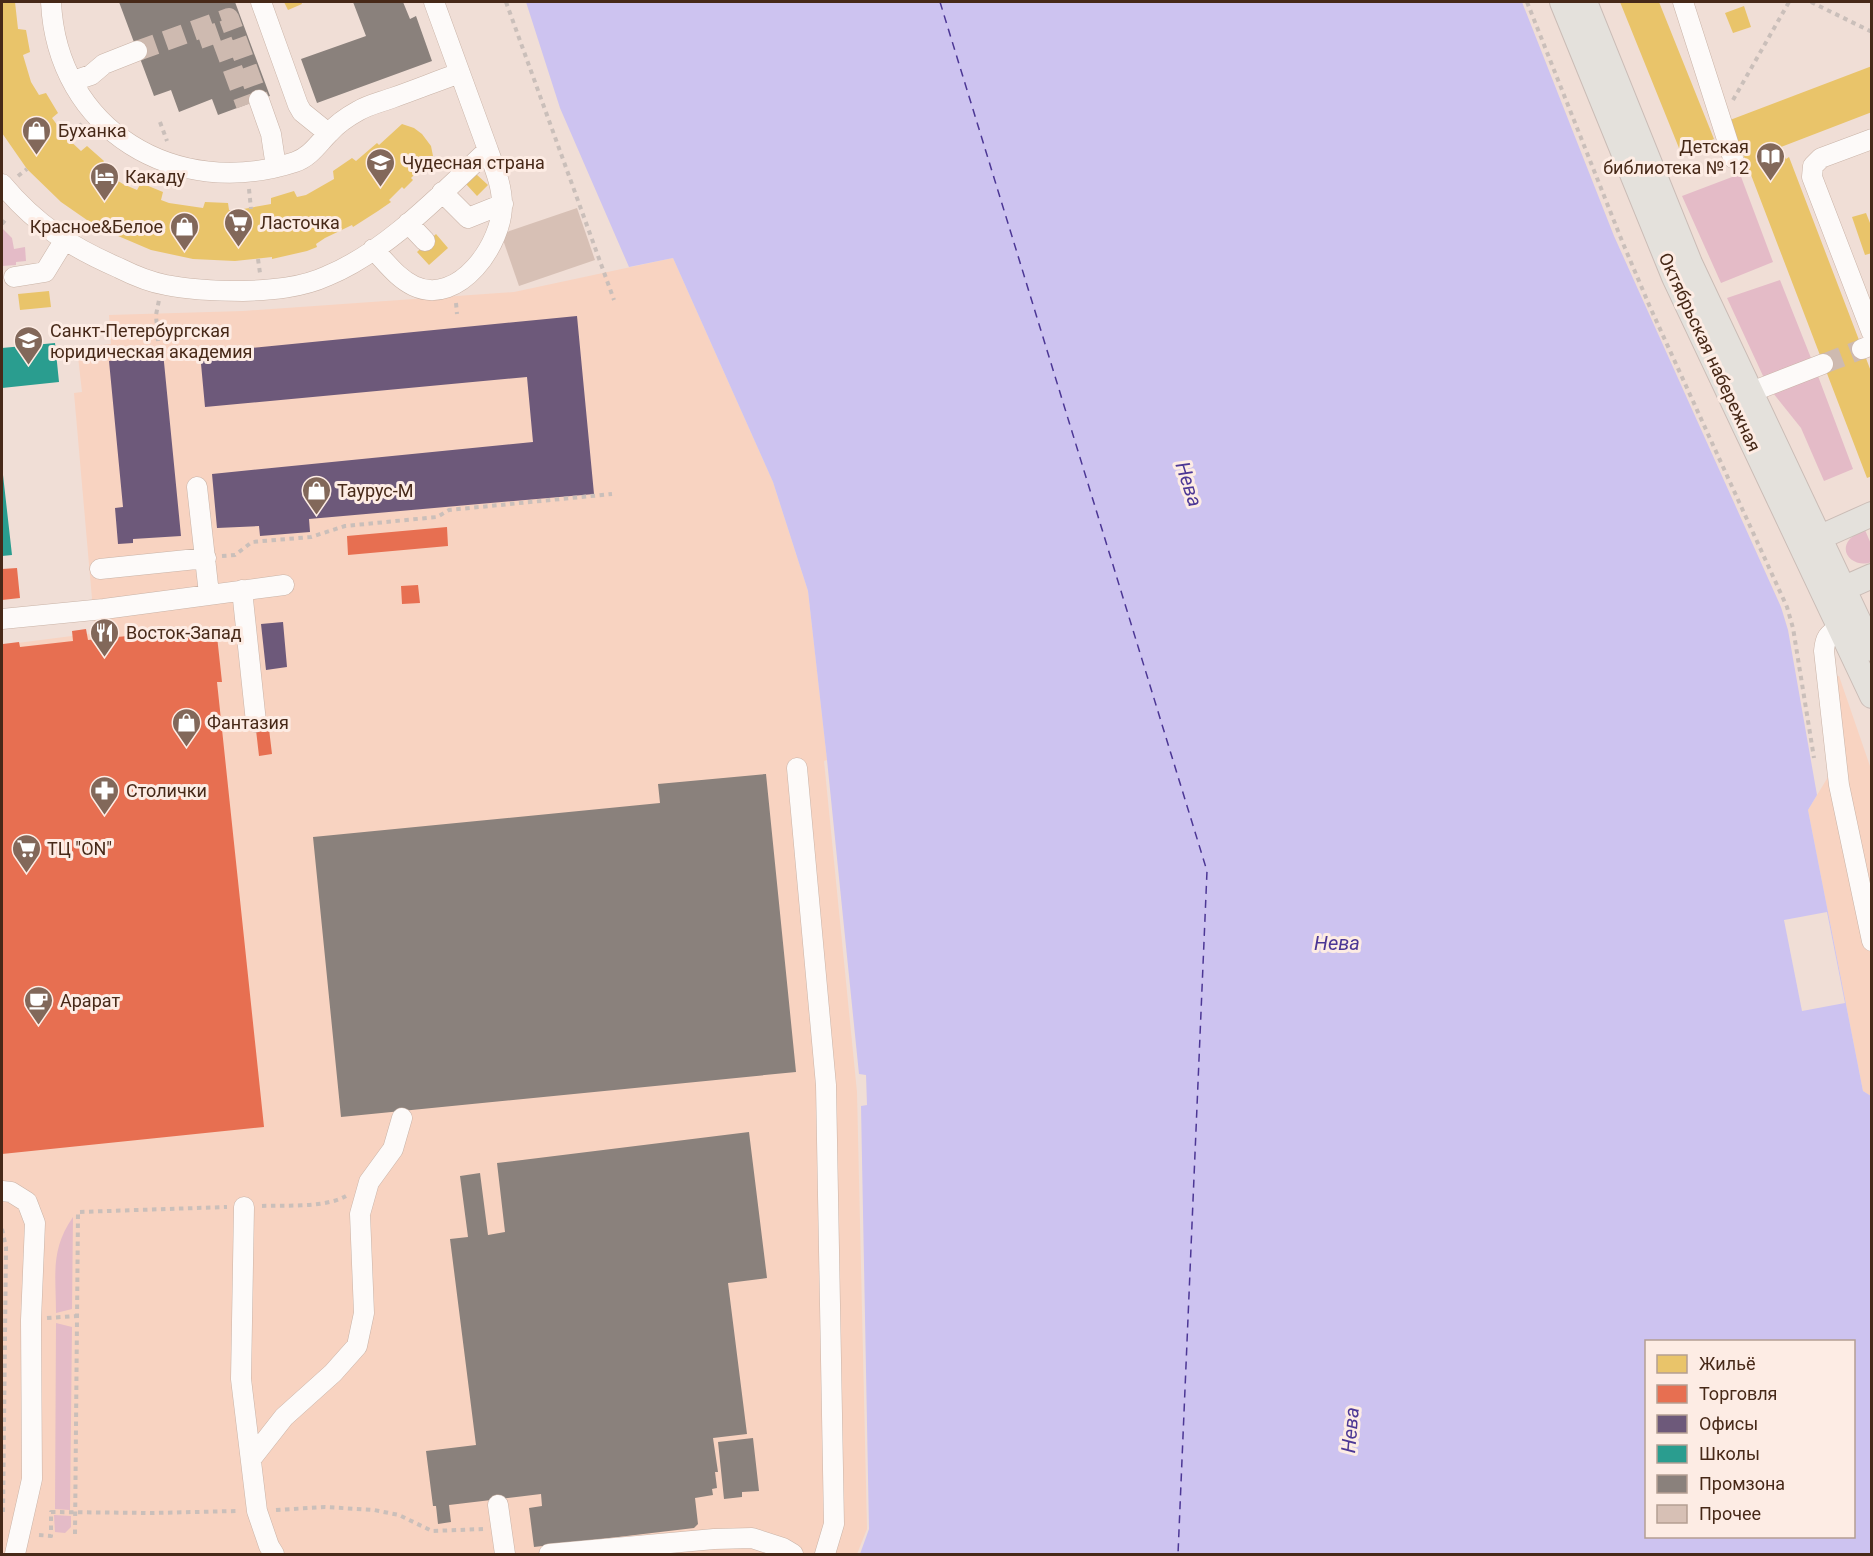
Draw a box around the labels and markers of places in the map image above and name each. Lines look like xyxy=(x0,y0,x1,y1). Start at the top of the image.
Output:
shop icon: Буханка xyxy=(21,114,53,156)
place label: Буханка xyxy=(58,120,126,141)
place label: Детская библиотека № 12 xyxy=(1603,136,1749,178)
library icon: Детская библиотека № 12 xyxy=(1754,140,1786,182)
school or university icon: Чудесная страна xyxy=(365,146,397,188)
place label: Чудесная страна xyxy=(402,152,545,173)
hotel icon: Какаду xyxy=(88,160,120,202)
place label: Какаду xyxy=(125,166,186,187)
supermarket icon: Ласточка xyxy=(223,206,255,248)
shop icon: Красное&Белое xyxy=(168,210,200,252)
place label: Ласточка xyxy=(260,212,340,233)
place label: Красное&Белое xyxy=(30,216,163,237)
place label: Санкт-Петербургская юридическая академия xyxy=(50,320,252,362)
school or university icon: Санкт-Петербургская юридическая академия xyxy=(13,324,45,366)
shop icon: Таурус-М xyxy=(300,474,332,516)
place label: Таурус-М xyxy=(337,480,413,501)
restaurant icon: Восток-Запад xyxy=(89,616,121,658)
place label: Восток-Запад xyxy=(126,622,242,643)
shop icon: Фантазия xyxy=(170,706,202,748)
place label: Фантазия xyxy=(207,712,289,733)
pharmacy icon: Столички xyxy=(89,774,121,816)
place label: Столички xyxy=(126,780,207,801)
supermarket icon: ТЦ "ON" xyxy=(10,832,42,874)
place label: ТЦ "ON" xyxy=(47,838,112,859)
cafe icon: Арарат xyxy=(23,984,55,1026)
place label: Арарат xyxy=(60,990,120,1011)

